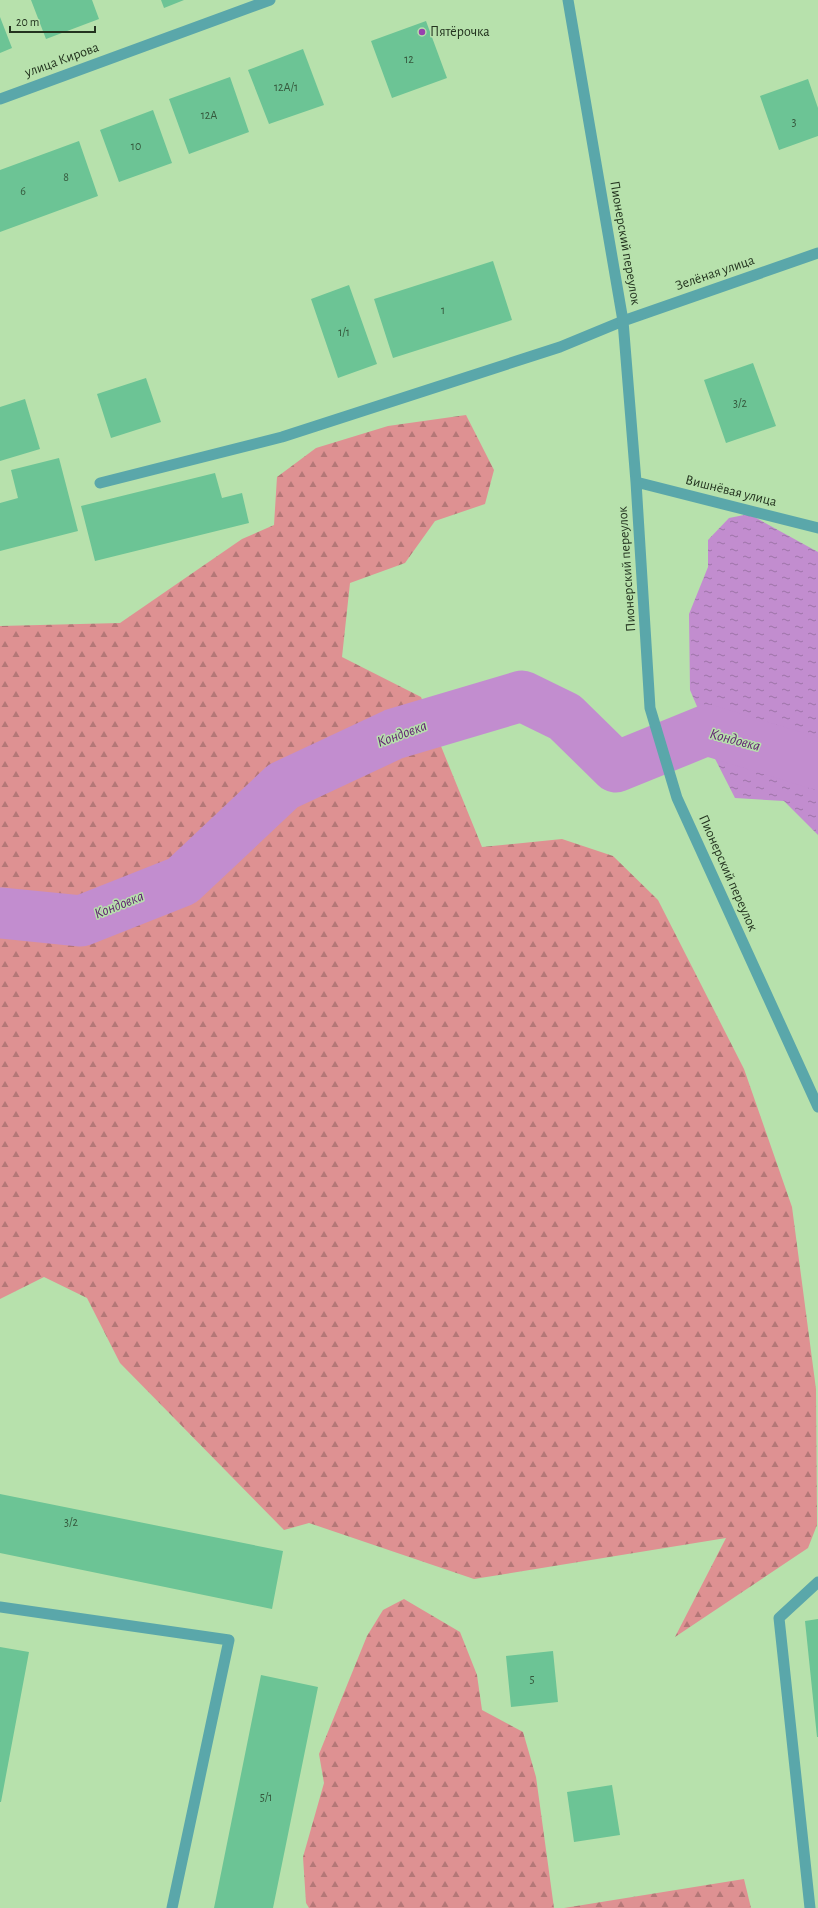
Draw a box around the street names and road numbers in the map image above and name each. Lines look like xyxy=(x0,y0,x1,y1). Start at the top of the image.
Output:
street label: улица Кирова xyxy=(22,40,101,80)
street label: Пионерский переулок xyxy=(607,180,643,307)
street label: Зелёная улица xyxy=(674,253,757,293)
street label: Вишнёвая улица xyxy=(684,473,779,509)
street label: Пионерский переулок xyxy=(616,505,638,632)
street label: Пионерский переулок xyxy=(696,813,760,934)

